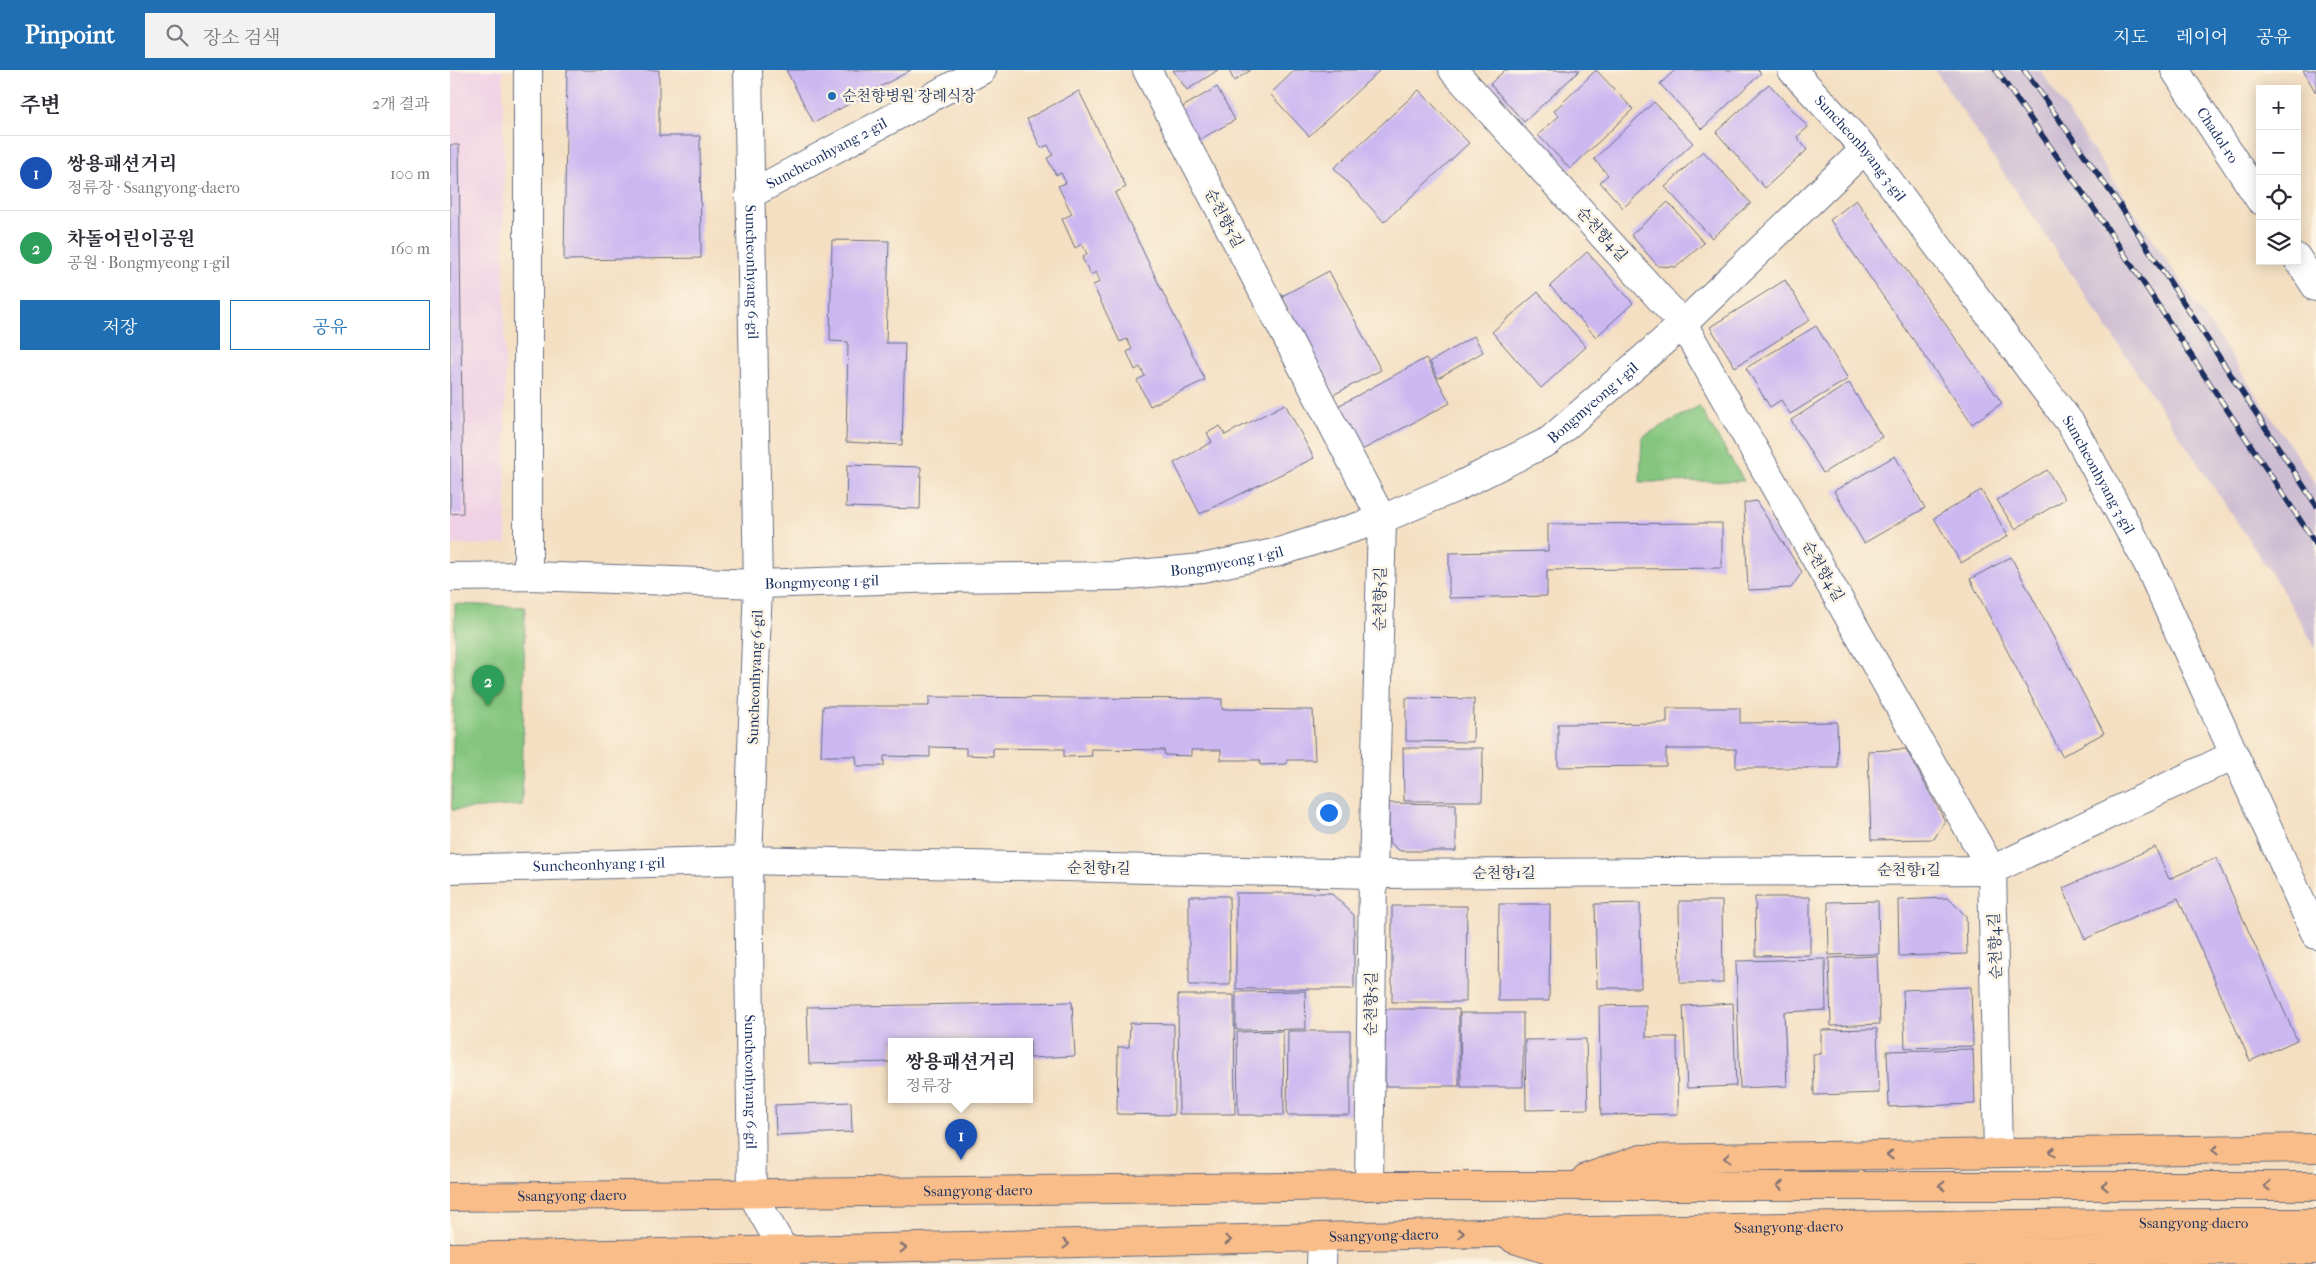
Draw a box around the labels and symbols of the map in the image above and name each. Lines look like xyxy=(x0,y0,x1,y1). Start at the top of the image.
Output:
place label: 순천향병원 장례식장 xyxy=(842,87,976,105)
marker: 순천향병원 장례식장 xyxy=(826,90,838,102)
street label: Suncheonhyang 3-gil xyxy=(1811,92,1910,205)
street label: Chadol-ro xyxy=(2193,104,2243,167)
street label: Suncheonhyang 2-gil xyxy=(763,114,890,193)
street label: 순천향5길 xyxy=(1201,185,1247,251)
street label: 순천향4길 xyxy=(1573,203,1631,265)
street label: Suncheonhyang 6-gil xyxy=(742,204,762,340)
street label: Bongmyeong 1-gil xyxy=(1544,358,1642,447)
street label: Suncheonhyang 3-gil xyxy=(2059,412,2139,537)
street label: 순천향4길 xyxy=(1798,538,1848,604)
street label: Bongmyeong 1-gil xyxy=(1169,542,1286,580)
street label: 순천향5길 xyxy=(1370,567,1390,631)
street label: Bongmyeong 1-gil xyxy=(764,571,879,593)
street label: Suncheonhyang 6-gil xyxy=(744,609,766,745)
pin: 2 xyxy=(472,665,504,706)
your location xyxy=(1316,800,1342,826)
street label: Suncheonhyang 1-gil xyxy=(533,854,665,875)
street label: 순천향1길 xyxy=(1067,858,1131,878)
street label: 순천향1길 xyxy=(1877,861,1941,879)
street label: 순천향1길 xyxy=(1472,864,1536,882)
street label: 순천향4길 xyxy=(1985,912,2005,980)
street label: 순천향5길 xyxy=(1361,972,1381,1036)
street label: Suncheonhyang 6-gil xyxy=(741,1014,760,1149)
pin: 1 xyxy=(945,1119,977,1160)
one-way arrow xyxy=(2211,1145,2218,1155)
one-way arrow xyxy=(2048,1147,2056,1157)
one-way arrow xyxy=(1886,1150,1894,1160)
one-way arrow xyxy=(1723,1153,1731,1163)
street label: Ssangyong-daero xyxy=(923,1181,1033,1200)
one-way arrow xyxy=(1776,1181,1784,1191)
one-way arrow xyxy=(1938,1181,1946,1191)
one-way arrow xyxy=(2101,1181,2108,1191)
one-way arrow xyxy=(2263,1181,2271,1191)
street label: Ssangyong-daero xyxy=(517,1186,627,1205)
street label: Ssangyong-daero xyxy=(2139,1214,2249,1232)
street label: Ssangyong-daero xyxy=(1734,1217,1844,1237)
street label: Ssangyong-daero xyxy=(1329,1225,1439,1246)
one-way arrow xyxy=(1457,1228,1465,1238)
one-way arrow xyxy=(1225,1235,1233,1245)
one-way arrow xyxy=(1062,1239,1070,1249)
one-way arrow xyxy=(900,1243,908,1254)

